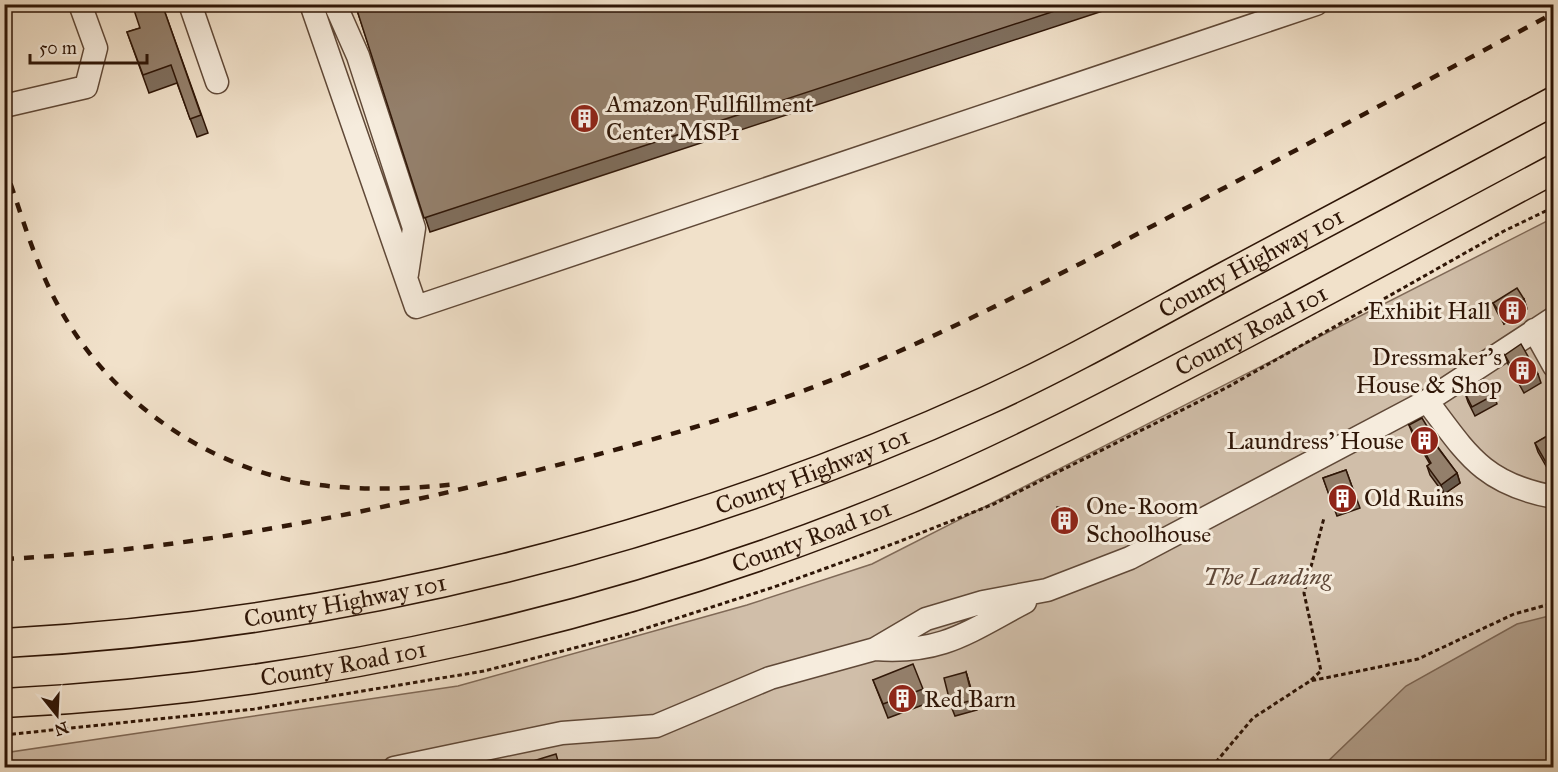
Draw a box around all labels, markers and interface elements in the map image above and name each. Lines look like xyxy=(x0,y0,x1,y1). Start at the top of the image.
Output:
scale bar xyxy=(30,27,147,65)
text: 50 m xyxy=(39,37,77,59)
place label: Amazon Fullfillment Center MSP1 xyxy=(605,89,814,147)
building icon: Amazon Fullfillment Center MSP1 xyxy=(569,102,601,134)
street label: County Highway 101 xyxy=(1153,201,1349,325)
street label: County Road 101 xyxy=(1170,278,1333,383)
building icon: Exhibit Hall xyxy=(1496,295,1528,327)
place label: Exhibit Hall xyxy=(1368,296,1491,326)
place label: Dressmaker's House & Shop xyxy=(1356,342,1502,400)
building icon: Dressmaker's House & Shop xyxy=(1507,355,1539,387)
street label: County Highway 101 xyxy=(711,421,914,521)
building icon: Laundress' House xyxy=(1409,425,1441,457)
place label: Laundress' House xyxy=(1227,426,1404,456)
building icon: Old Ruins xyxy=(1327,482,1359,514)
place label: Old Ruins xyxy=(1364,483,1464,513)
place label: One-Room Schoolhouse xyxy=(1086,491,1211,549)
street label: County Road 101 xyxy=(728,493,896,579)
building icon: One-Room Schoolhouse xyxy=(1049,504,1081,536)
park label: The Landing xyxy=(1203,562,1333,592)
street label: County Highway 101 xyxy=(242,567,449,634)
street label: County Road 101 xyxy=(258,634,429,693)
building icon: Red Barn xyxy=(887,683,919,715)
place label: Red Barn xyxy=(924,684,1016,714)
north arrow xyxy=(27,685,87,745)
text: N xyxy=(52,718,71,740)

